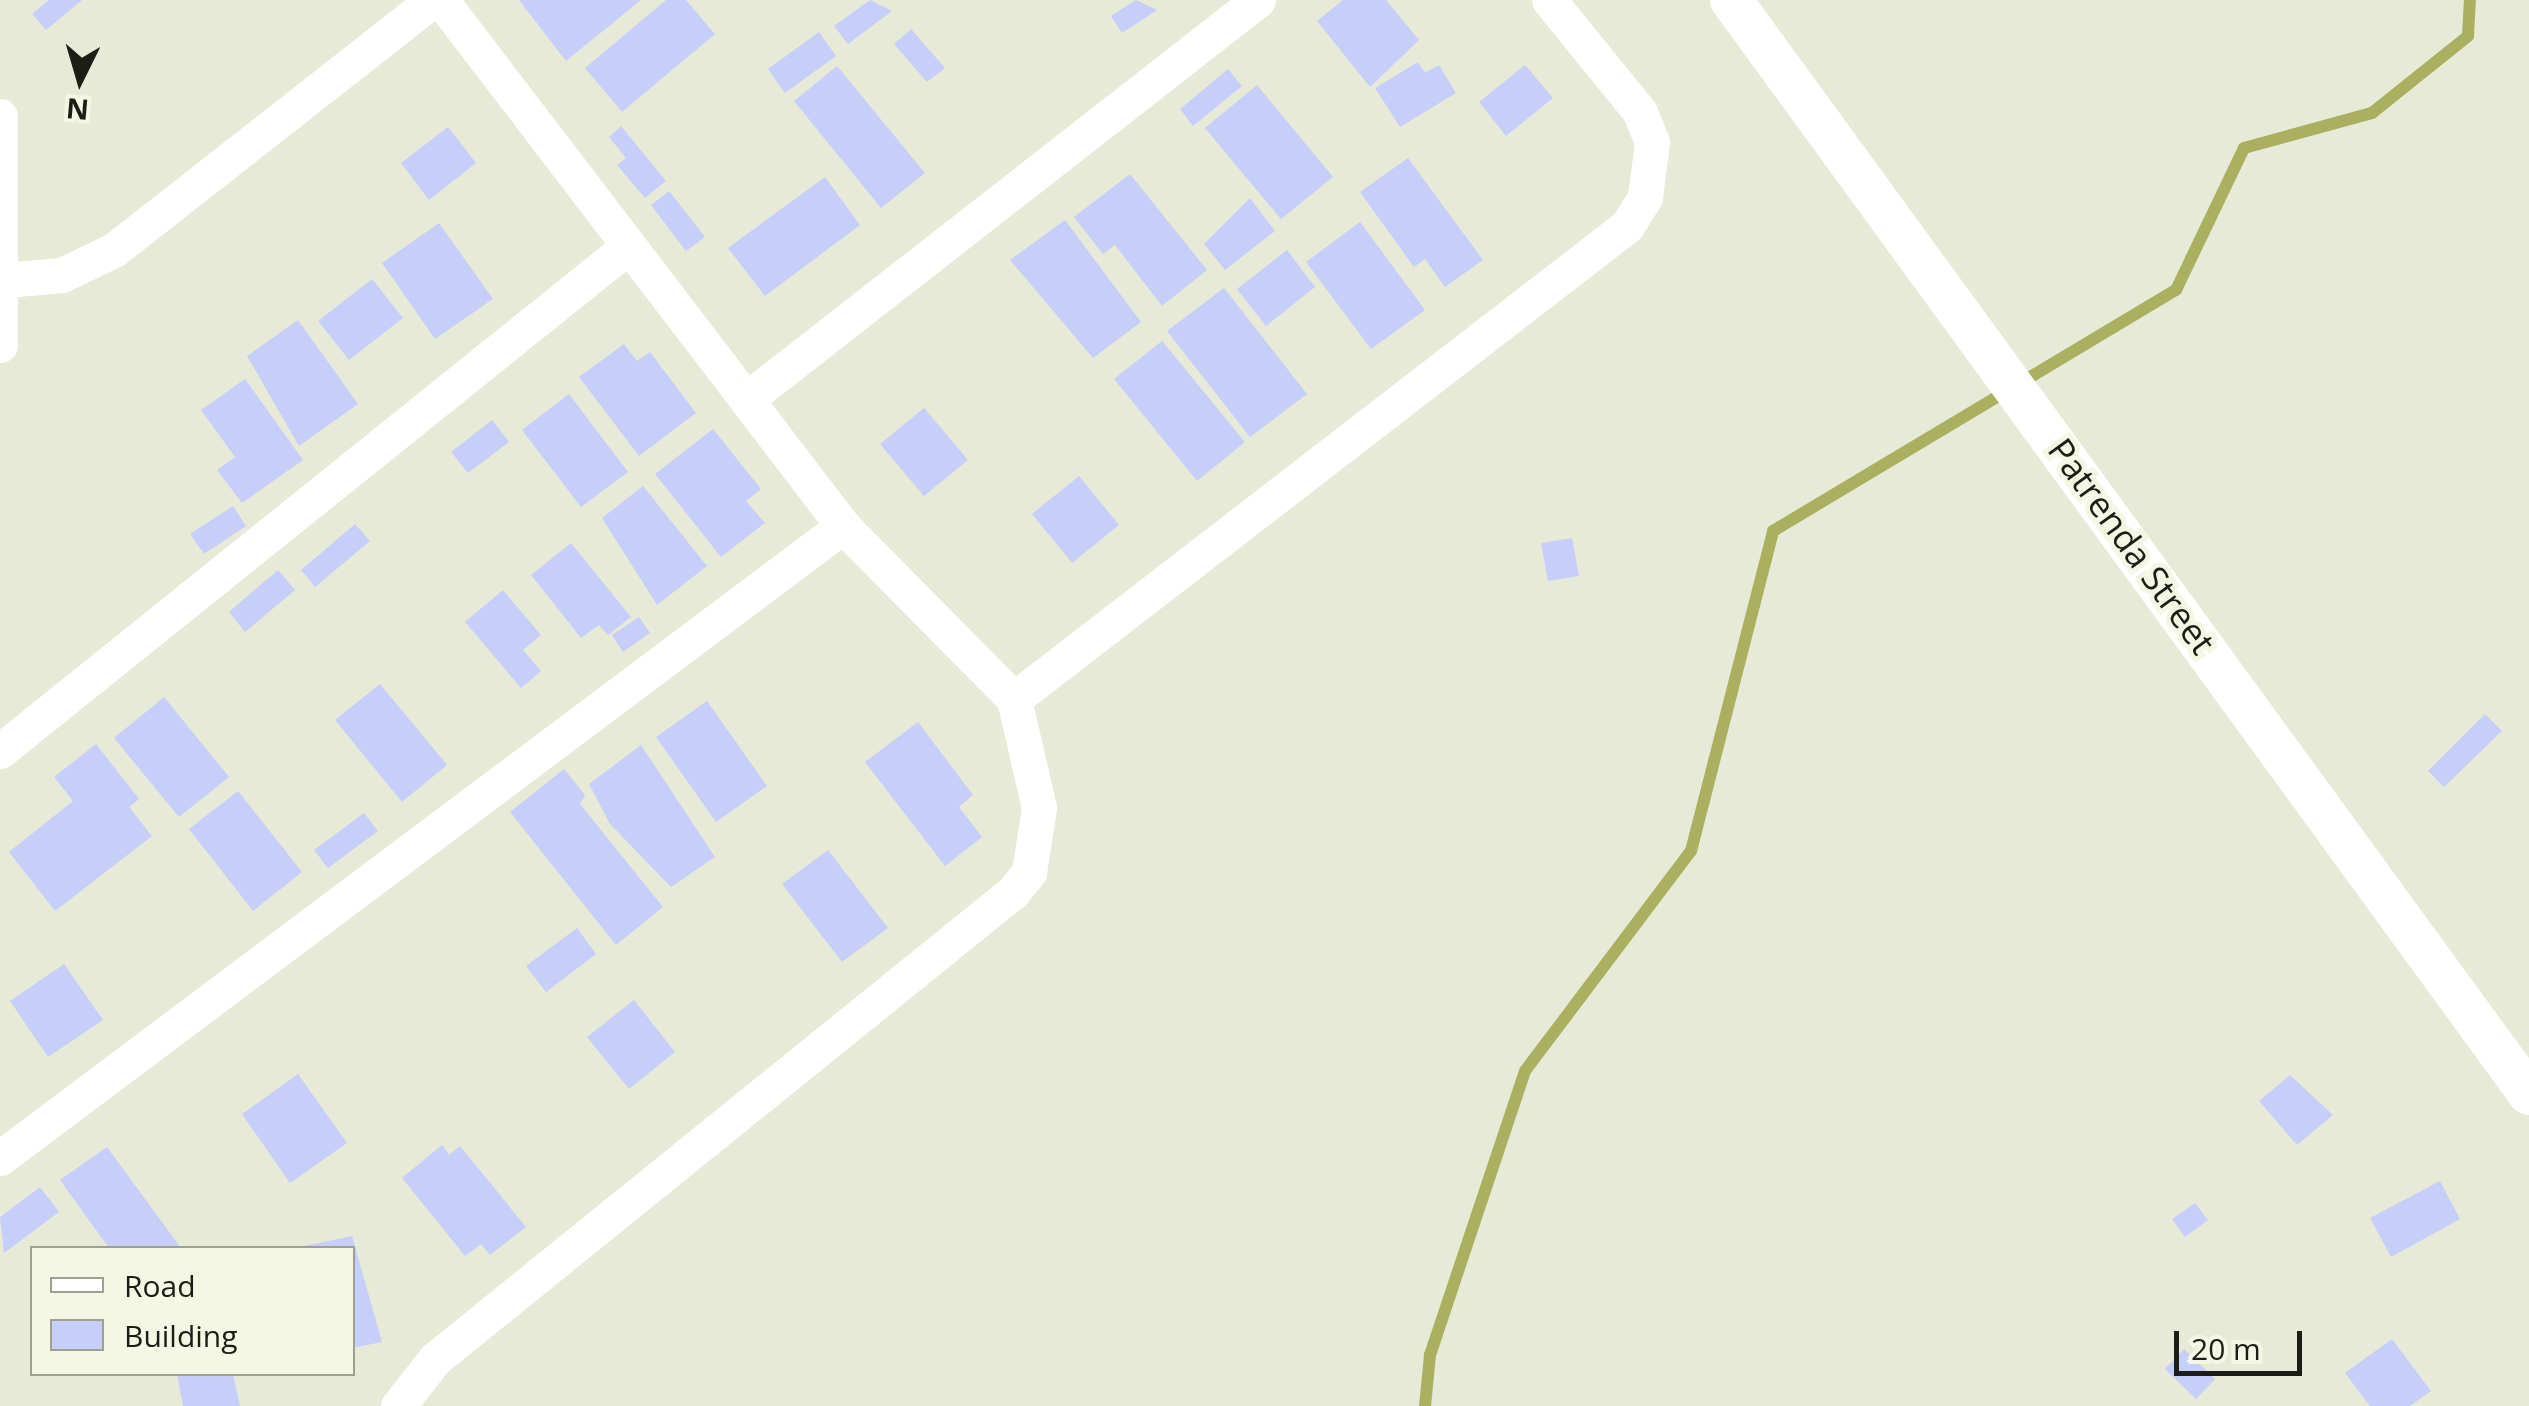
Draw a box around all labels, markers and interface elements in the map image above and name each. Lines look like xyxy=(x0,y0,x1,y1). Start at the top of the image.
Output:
north arrow xyxy=(30,30,130,130)
text: N xyxy=(64,90,90,130)
street label: Patrenda Street xyxy=(2040,430,2224,662)
legend xyxy=(30,1246,355,1376)
text: Road xyxy=(124,1265,196,1306)
scale bar xyxy=(2179,1311,2306,1373)
text: Building xyxy=(124,1315,238,1356)
text: 20 m xyxy=(2191,1328,2261,1369)

